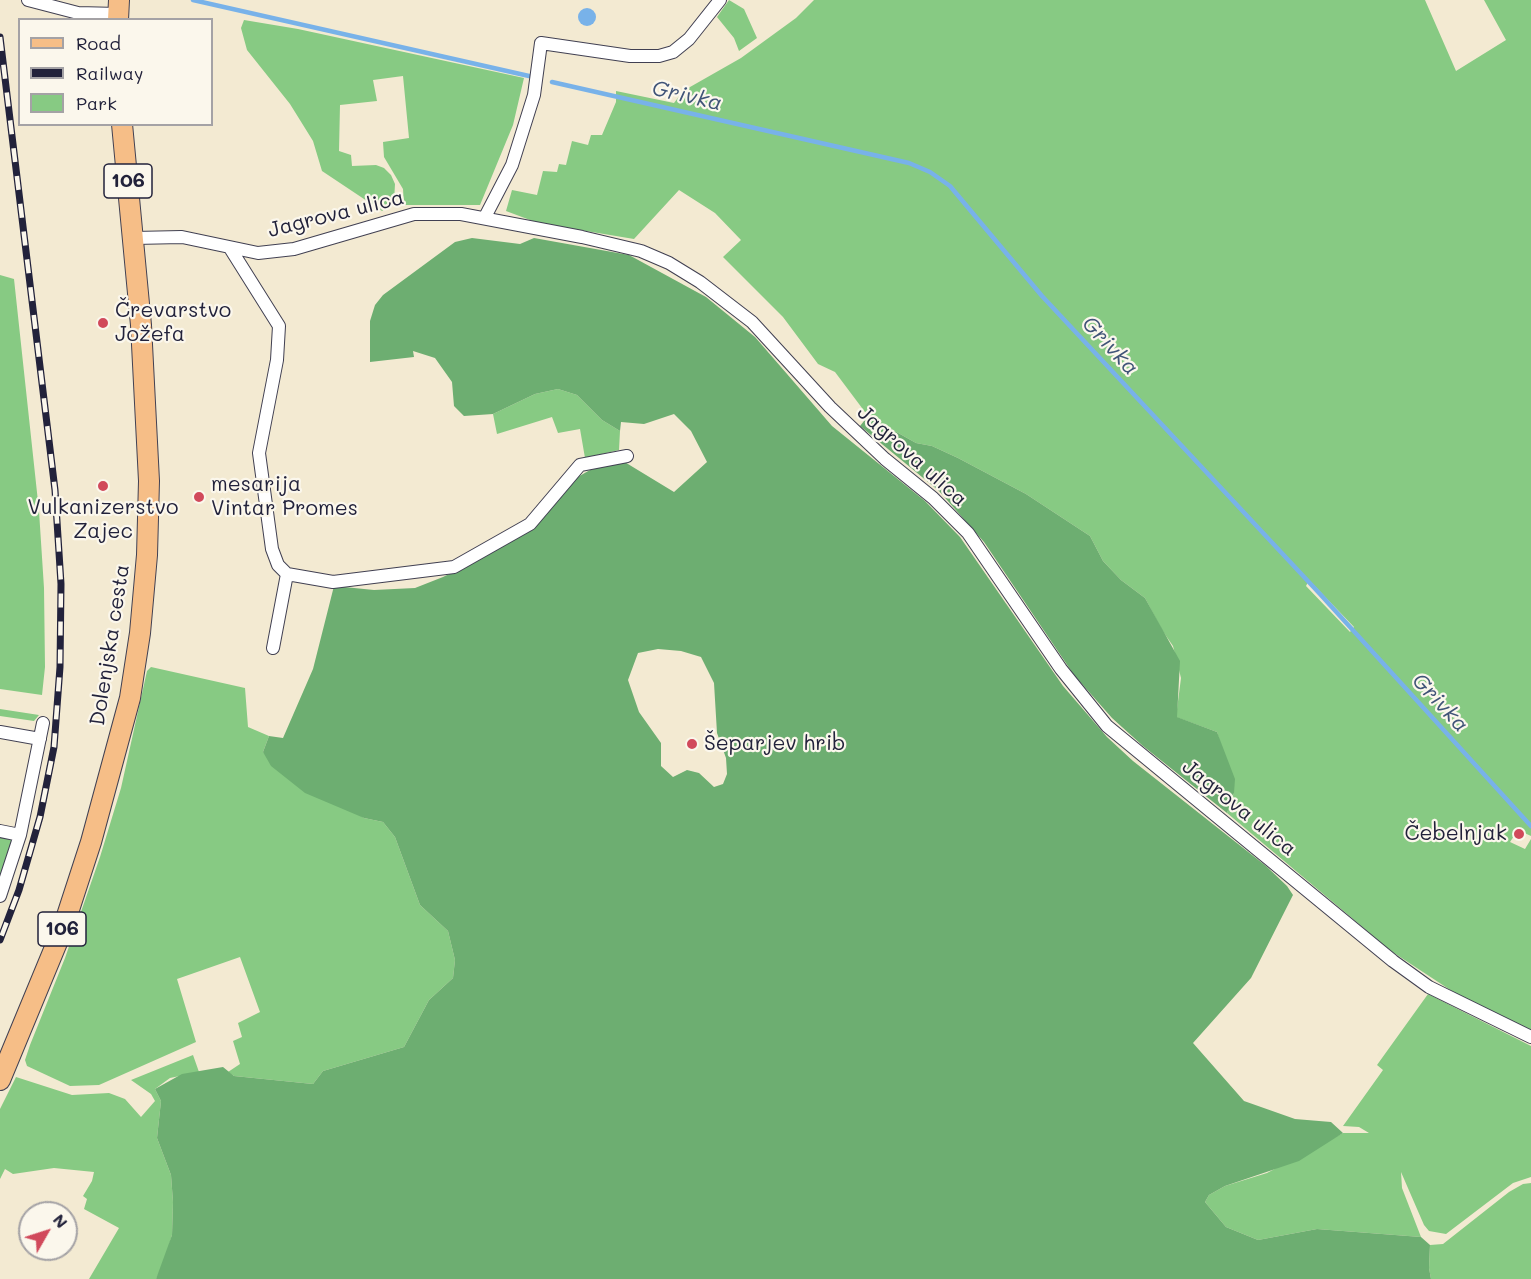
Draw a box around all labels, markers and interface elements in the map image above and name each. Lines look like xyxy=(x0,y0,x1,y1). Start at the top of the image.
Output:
legend xyxy=(18,18,213,126)
text: Road xyxy=(76,31,121,55)
text: Railway xyxy=(76,61,143,85)
water label: Grivka xyxy=(649,75,725,117)
text: Park xyxy=(76,91,117,115)
road number: 106 xyxy=(104,164,152,198)
street label: Jagrova ulica xyxy=(265,185,407,243)
place label: Črevarstvo Jožefa xyxy=(115,298,231,348)
water label: Grivka xyxy=(1076,311,1144,381)
marker: Črevarstvo Jožefa xyxy=(96,316,110,330)
street label: Jagrova ulica xyxy=(852,400,972,512)
place label: mesarija Vintar Promes xyxy=(211,472,358,522)
marker: Vulkanizerstvo Zajec xyxy=(96,479,110,493)
marker: mesarija Vintar Promes xyxy=(192,490,206,504)
place label: Vulkanizerstvo Zajec xyxy=(28,495,178,545)
street label: Dolenjska cesta xyxy=(85,563,135,727)
water label: Grivka xyxy=(1406,668,1474,738)
place label: Šeparjev hrib xyxy=(704,731,845,757)
marker: Šeparjev hrib xyxy=(685,737,699,751)
street label: Jagrova ulica xyxy=(1177,754,1301,862)
place label: Čebelnjak xyxy=(1404,821,1507,847)
marker: Čebelnjak xyxy=(1512,827,1526,841)
road number: 106 xyxy=(38,912,86,946)
north arrow xyxy=(18,1201,78,1261)
text: N xyxy=(49,1209,73,1232)

